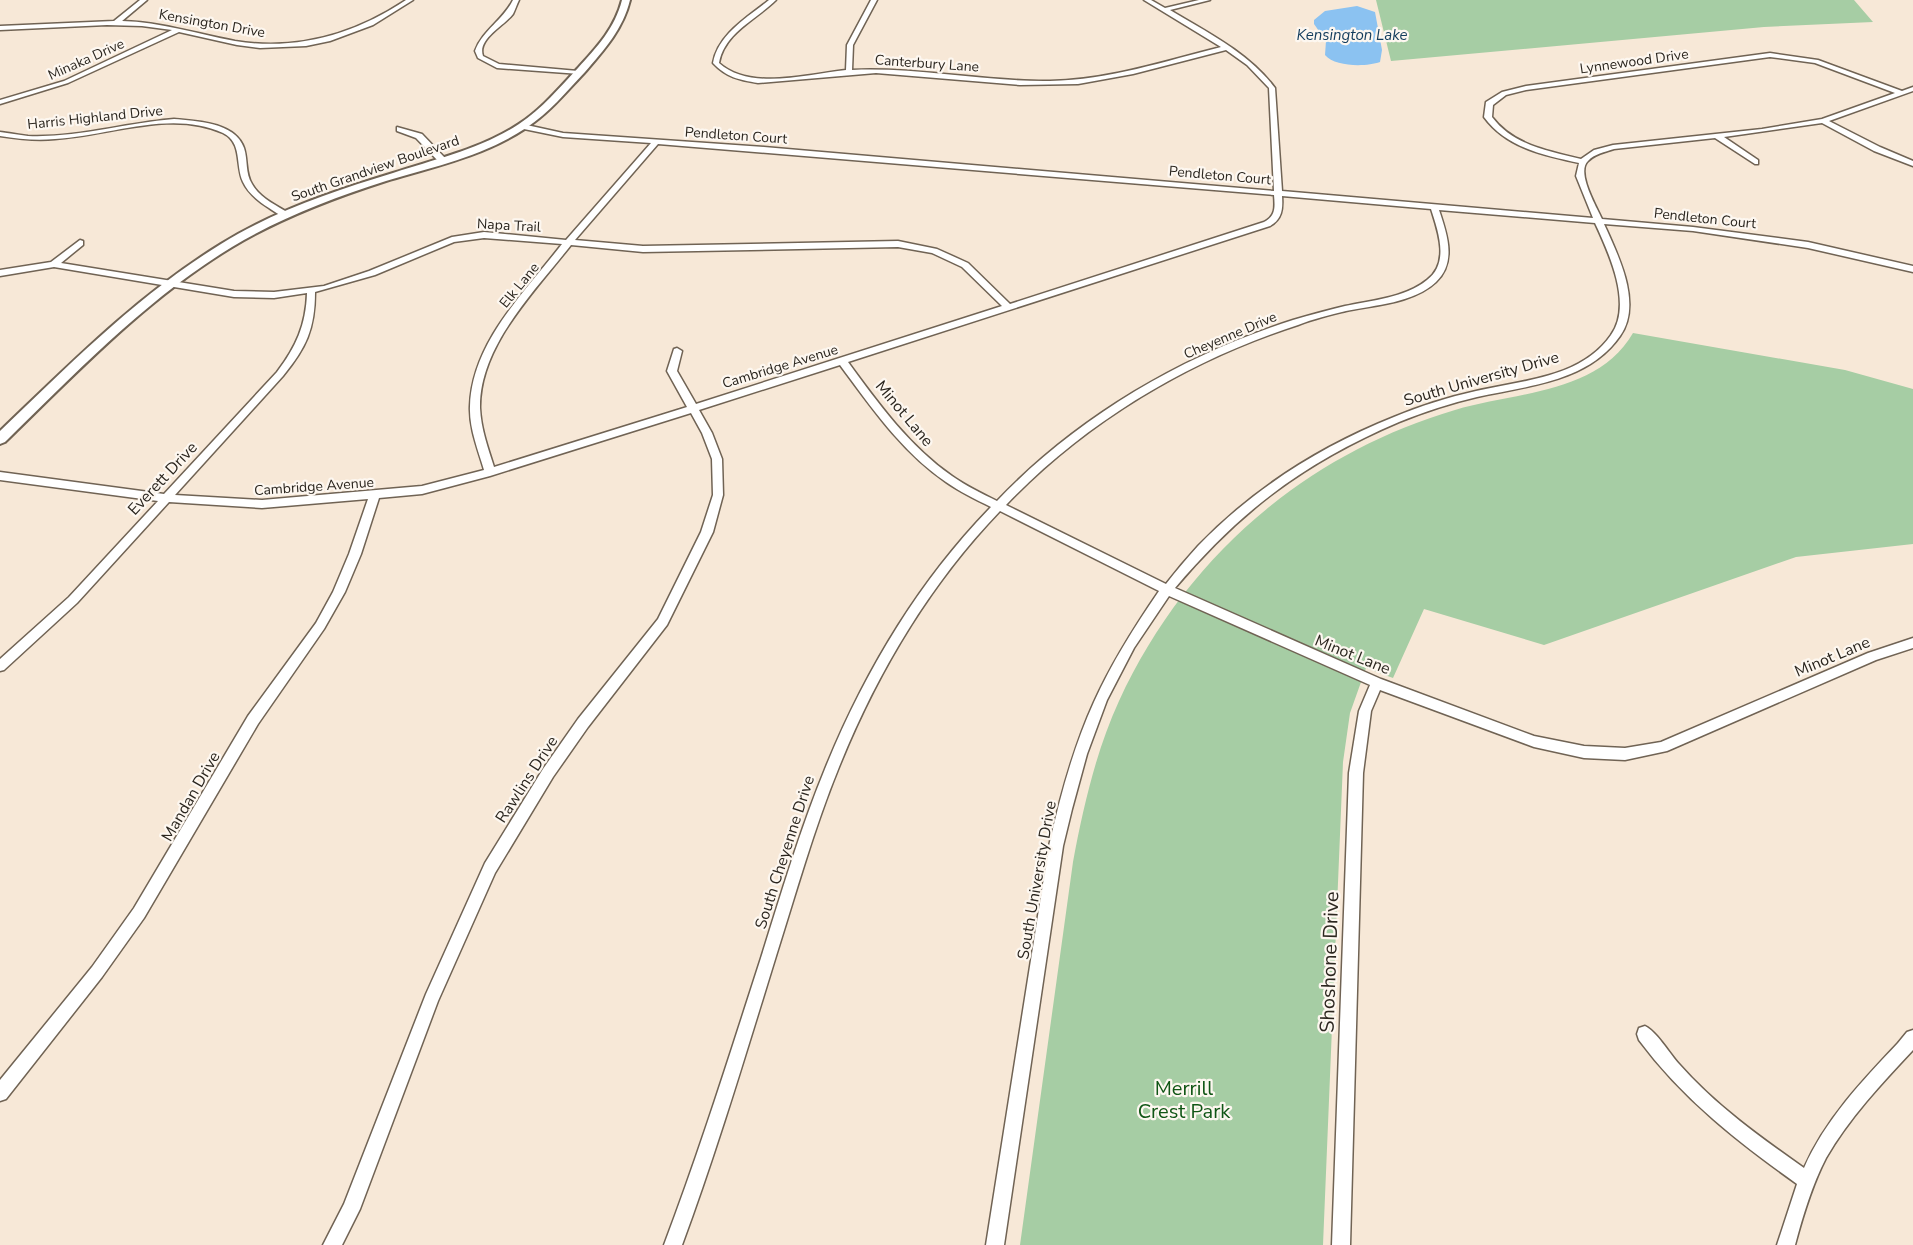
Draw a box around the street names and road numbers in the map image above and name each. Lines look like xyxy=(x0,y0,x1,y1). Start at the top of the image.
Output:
street label: Kensington Drive xyxy=(157,5,266,42)
street label: Minaka Drive xyxy=(45,34,127,85)
street label: Lynnewood Drive xyxy=(1578,44,1690,79)
street label: Canterbury Lane xyxy=(874,50,980,77)
street label: Harris Highland Drive xyxy=(26,101,164,134)
street label: Pendleton Court xyxy=(684,122,788,149)
street label: South Grandview Boulevard xyxy=(289,131,462,206)
street label: Pendleton Court xyxy=(1168,162,1272,189)
street label: Pendleton Court xyxy=(1653,204,1757,233)
street label: Napa Trail xyxy=(476,214,542,237)
street label: Elk Lane xyxy=(495,259,544,312)
street label: Cheyenne Drive xyxy=(1181,307,1280,364)
street label: Cambridge Avenue xyxy=(720,340,840,393)
street label: South University Drive xyxy=(1401,346,1562,412)
street label: Minot Lane xyxy=(870,376,938,451)
street label: Everett Drive xyxy=(123,437,202,520)
street label: Cambridge Avenue xyxy=(253,473,375,500)
street label: Minot Lane xyxy=(1312,630,1394,680)
street label: Minot Lane xyxy=(1791,631,1873,683)
street label: Rawlins Drive xyxy=(490,732,563,827)
street label: Mandan Drive xyxy=(156,748,225,845)
street label: South Cheyenne Drive xyxy=(750,773,820,932)
street label: South University Drive xyxy=(1012,799,1062,961)
street label: Shoshone Drive xyxy=(1314,891,1345,1033)

